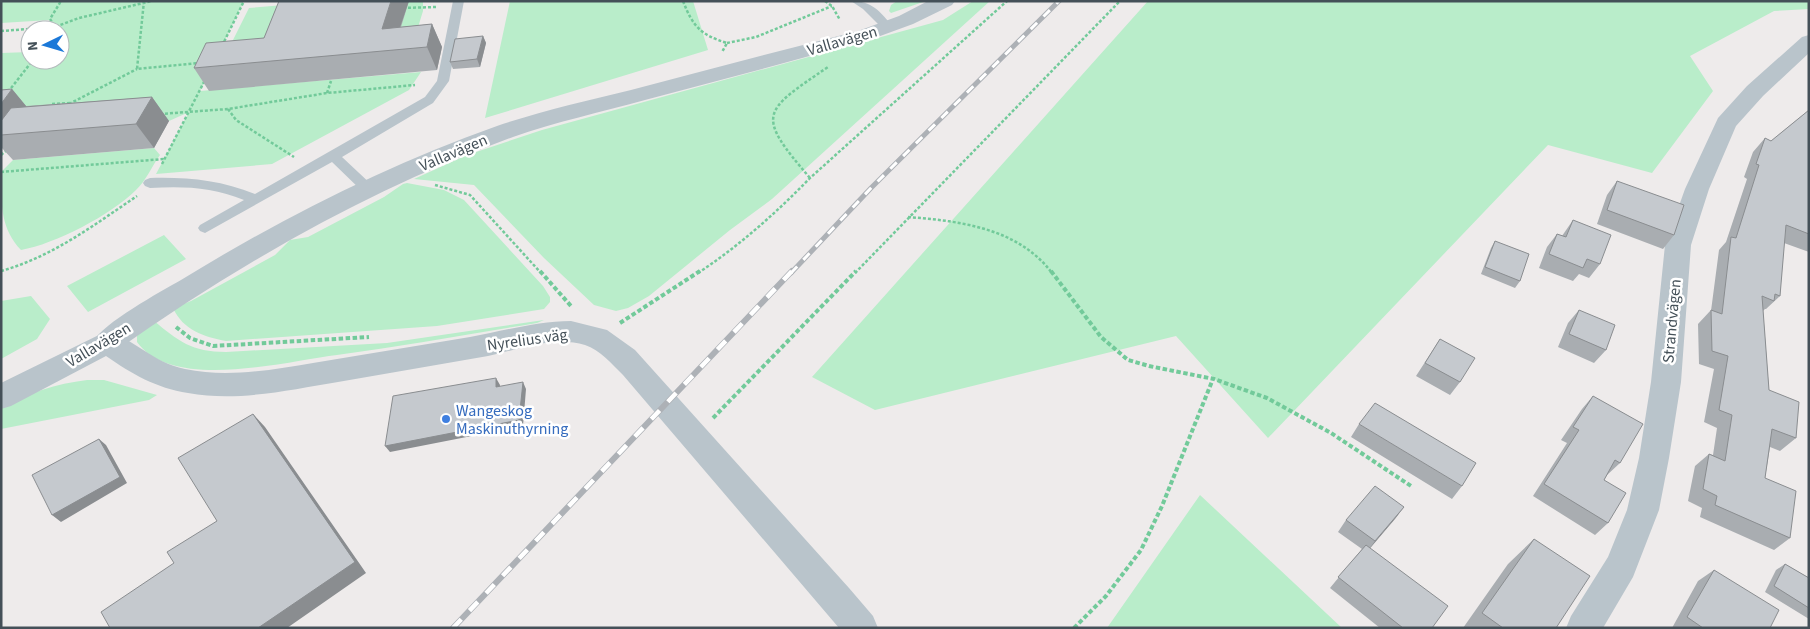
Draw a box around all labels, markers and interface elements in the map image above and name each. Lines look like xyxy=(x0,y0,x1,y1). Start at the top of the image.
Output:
north arrow xyxy=(20,20,70,70)
street label: Vallavägen xyxy=(805,20,880,61)
text: N xyxy=(23,41,43,52)
street label: Vallavägen xyxy=(416,129,491,177)
street label: Strandvägen xyxy=(1657,278,1687,364)
street label: Vallavägen xyxy=(62,317,135,373)
street label: Nyrelius väg xyxy=(485,323,569,357)
place label: Wangeskog Maskinuthyrning xyxy=(456,400,568,440)
marker: Wangeskog Maskinuthyrning xyxy=(440,413,452,425)

